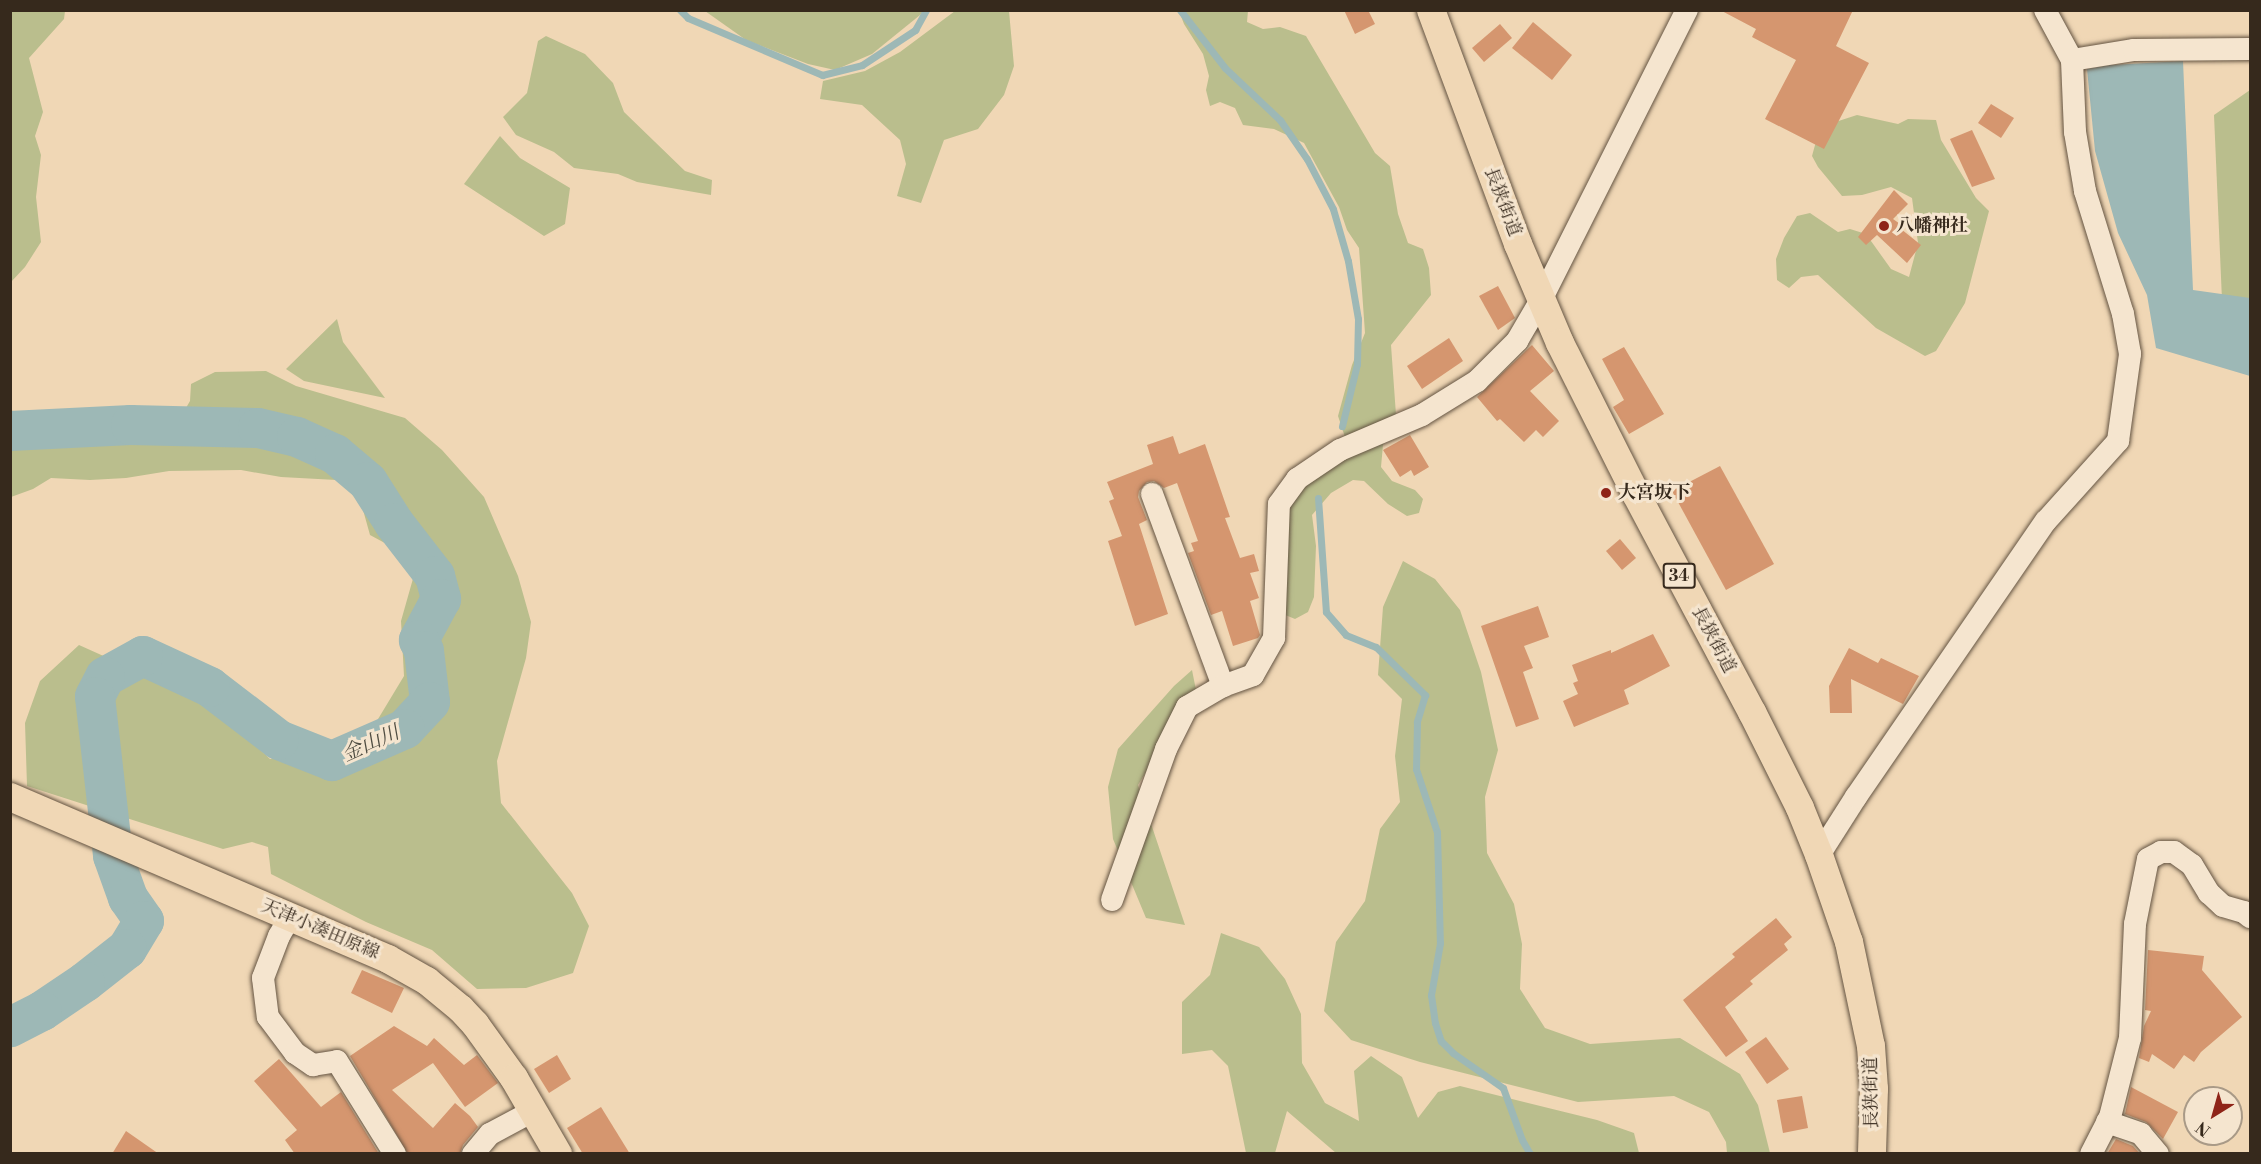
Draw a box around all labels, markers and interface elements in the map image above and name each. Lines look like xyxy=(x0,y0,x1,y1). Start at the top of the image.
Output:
street label: 長狭街道 xyxy=(1479,165,1525,239)
place label: 八幡神社 xyxy=(1896,215,1968,237)
marker: 八幡神社 xyxy=(1877,219,1891,233)
place label: 大宮坂下 xyxy=(1618,482,1690,504)
marker: 大宮坂下 xyxy=(1599,486,1613,500)
road number: 34 xyxy=(1662,563,1696,589)
street label: 長狭街道 xyxy=(1687,603,1739,677)
water label: 金山川 xyxy=(339,721,403,767)
street label: 天津小湊田原線 xyxy=(258,895,382,965)
street label: 長狭街道 xyxy=(1861,1057,1883,1129)
north arrow xyxy=(2183,1086,2243,1146)
text: N xyxy=(2192,1117,2214,1141)

